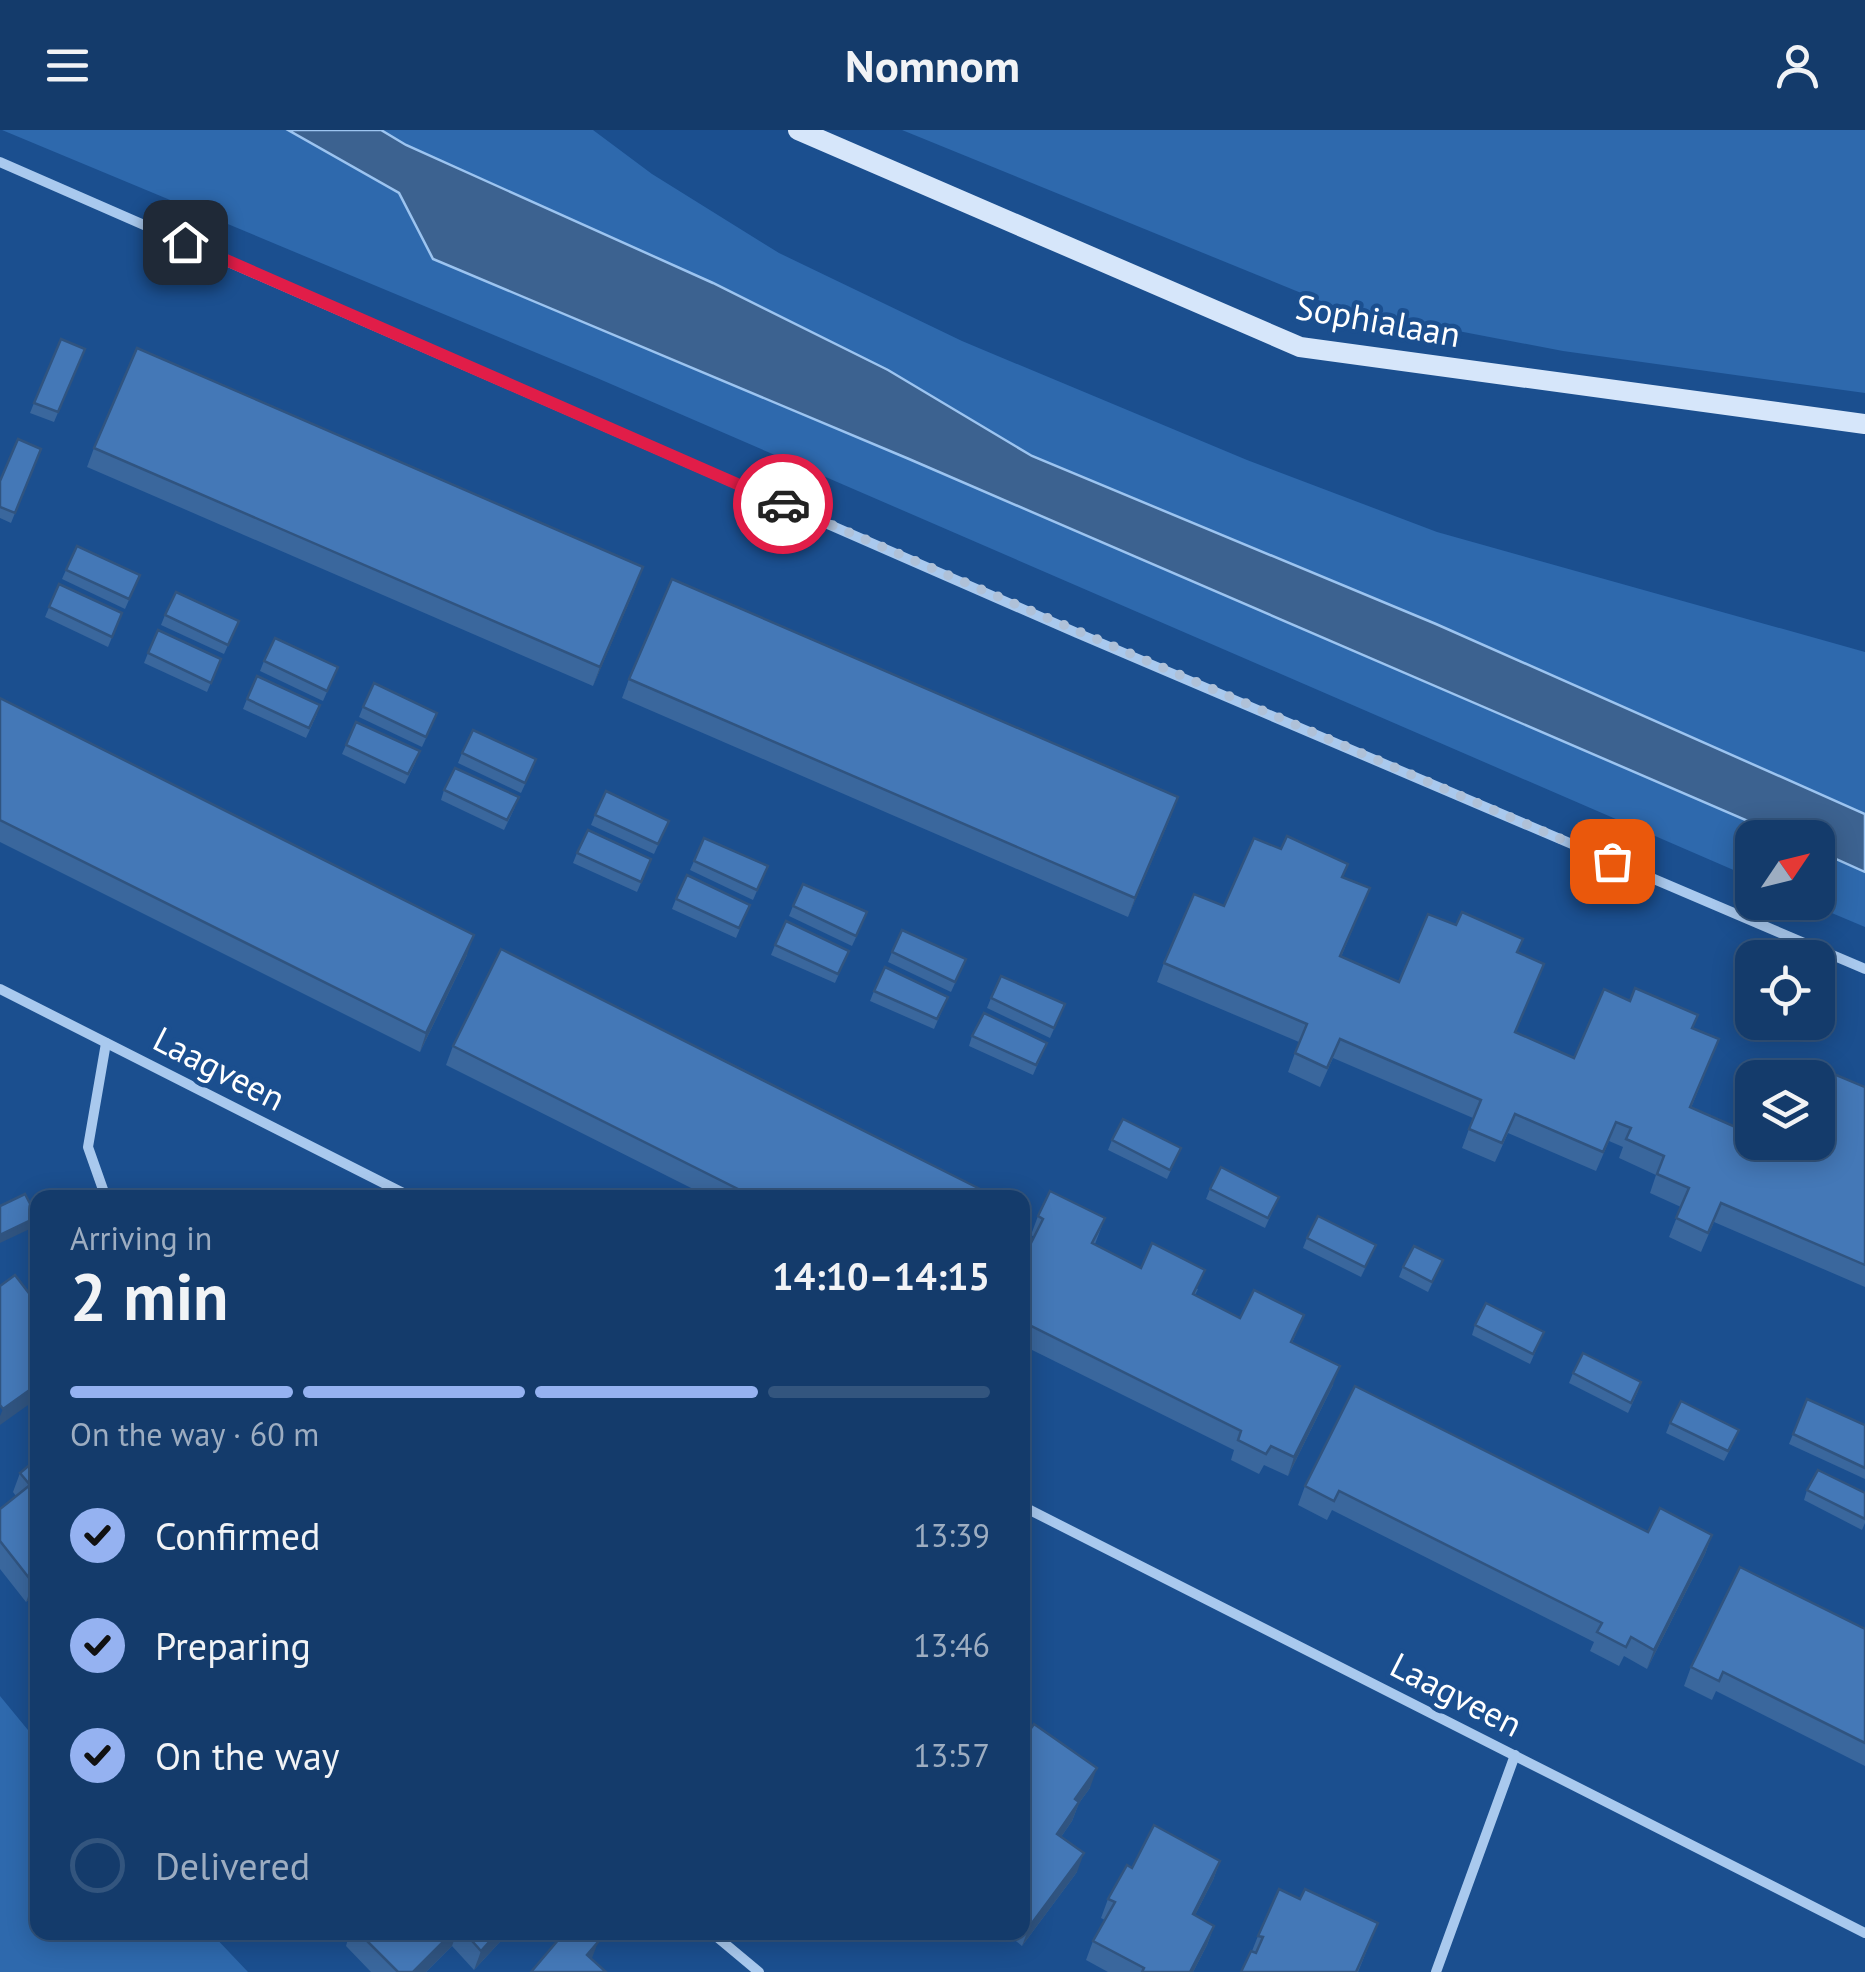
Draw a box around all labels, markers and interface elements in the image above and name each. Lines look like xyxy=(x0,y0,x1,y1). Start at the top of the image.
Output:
text: Nomnom xyxy=(845,36,1020,94)
icon: menu xyxy=(40,38,95,93)
icon: person xyxy=(1770,38,1825,93)
pin xyxy=(143,200,228,285)
icon: home xyxy=(158,215,213,270)
street label: Sophialaan xyxy=(1292,283,1464,357)
courier xyxy=(733,454,833,554)
icon: car xyxy=(756,477,811,532)
pin xyxy=(1570,819,1655,904)
north arrow xyxy=(1735,820,1835,920)
map controls xyxy=(1735,820,1835,1160)
icon: bag xyxy=(1585,834,1640,889)
button: locate xyxy=(1735,940,1835,1040)
street label: Laagveen xyxy=(146,1015,293,1121)
button: layers xyxy=(1735,1060,1835,1160)
text: Arriving in xyxy=(70,1217,212,1259)
text: 14:10–14:15 xyxy=(772,1251,990,1300)
text: 2 min xyxy=(70,1254,229,1338)
text: On the way · 60 m xyxy=(70,1413,319,1455)
icon: check xyxy=(70,1508,125,1563)
text: Confirmed xyxy=(155,1511,321,1560)
text: 13:39 xyxy=(913,1514,990,1556)
icon: check xyxy=(70,1618,125,1673)
text: Preparing xyxy=(155,1621,311,1670)
text: 13:46 xyxy=(913,1624,990,1666)
street label: Laagveen xyxy=(1383,1641,1530,1747)
icon: check xyxy=(70,1728,125,1783)
text: On the way xyxy=(155,1731,340,1780)
text: 13:57 xyxy=(913,1734,990,1776)
text: Delivered xyxy=(155,1841,310,1890)

